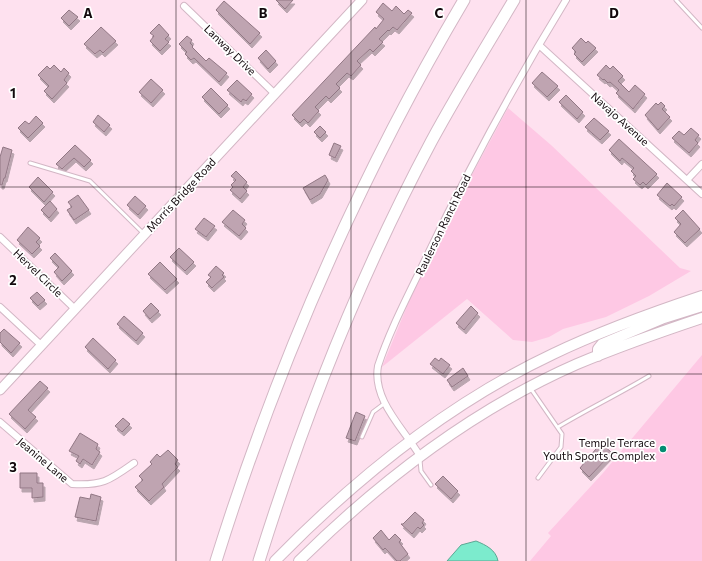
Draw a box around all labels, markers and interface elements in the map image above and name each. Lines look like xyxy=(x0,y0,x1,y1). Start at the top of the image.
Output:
text: A xyxy=(83,5,93,21)
text: B xyxy=(259,5,268,21)
text: C xyxy=(435,5,444,21)
text: D xyxy=(609,5,619,21)
street label: Lanway Drive xyxy=(202,22,259,78)
text: 1 xyxy=(10,85,16,101)
street label: Navajo Avenue xyxy=(589,89,652,148)
street label: Morris Bridge Road xyxy=(143,155,218,234)
street label: Raulerson Ranch Road xyxy=(412,172,473,277)
street label: Hervel Circle xyxy=(11,246,66,299)
text: 2 xyxy=(9,272,17,288)
street label: Jeanine Lane xyxy=(15,435,71,485)
place label: Temple Terrace Youth Sports Complex xyxy=(543,436,655,462)
marker: Temple Terrace Youth Sports Complex xyxy=(658,444,668,454)
text: 3 xyxy=(9,459,17,475)

